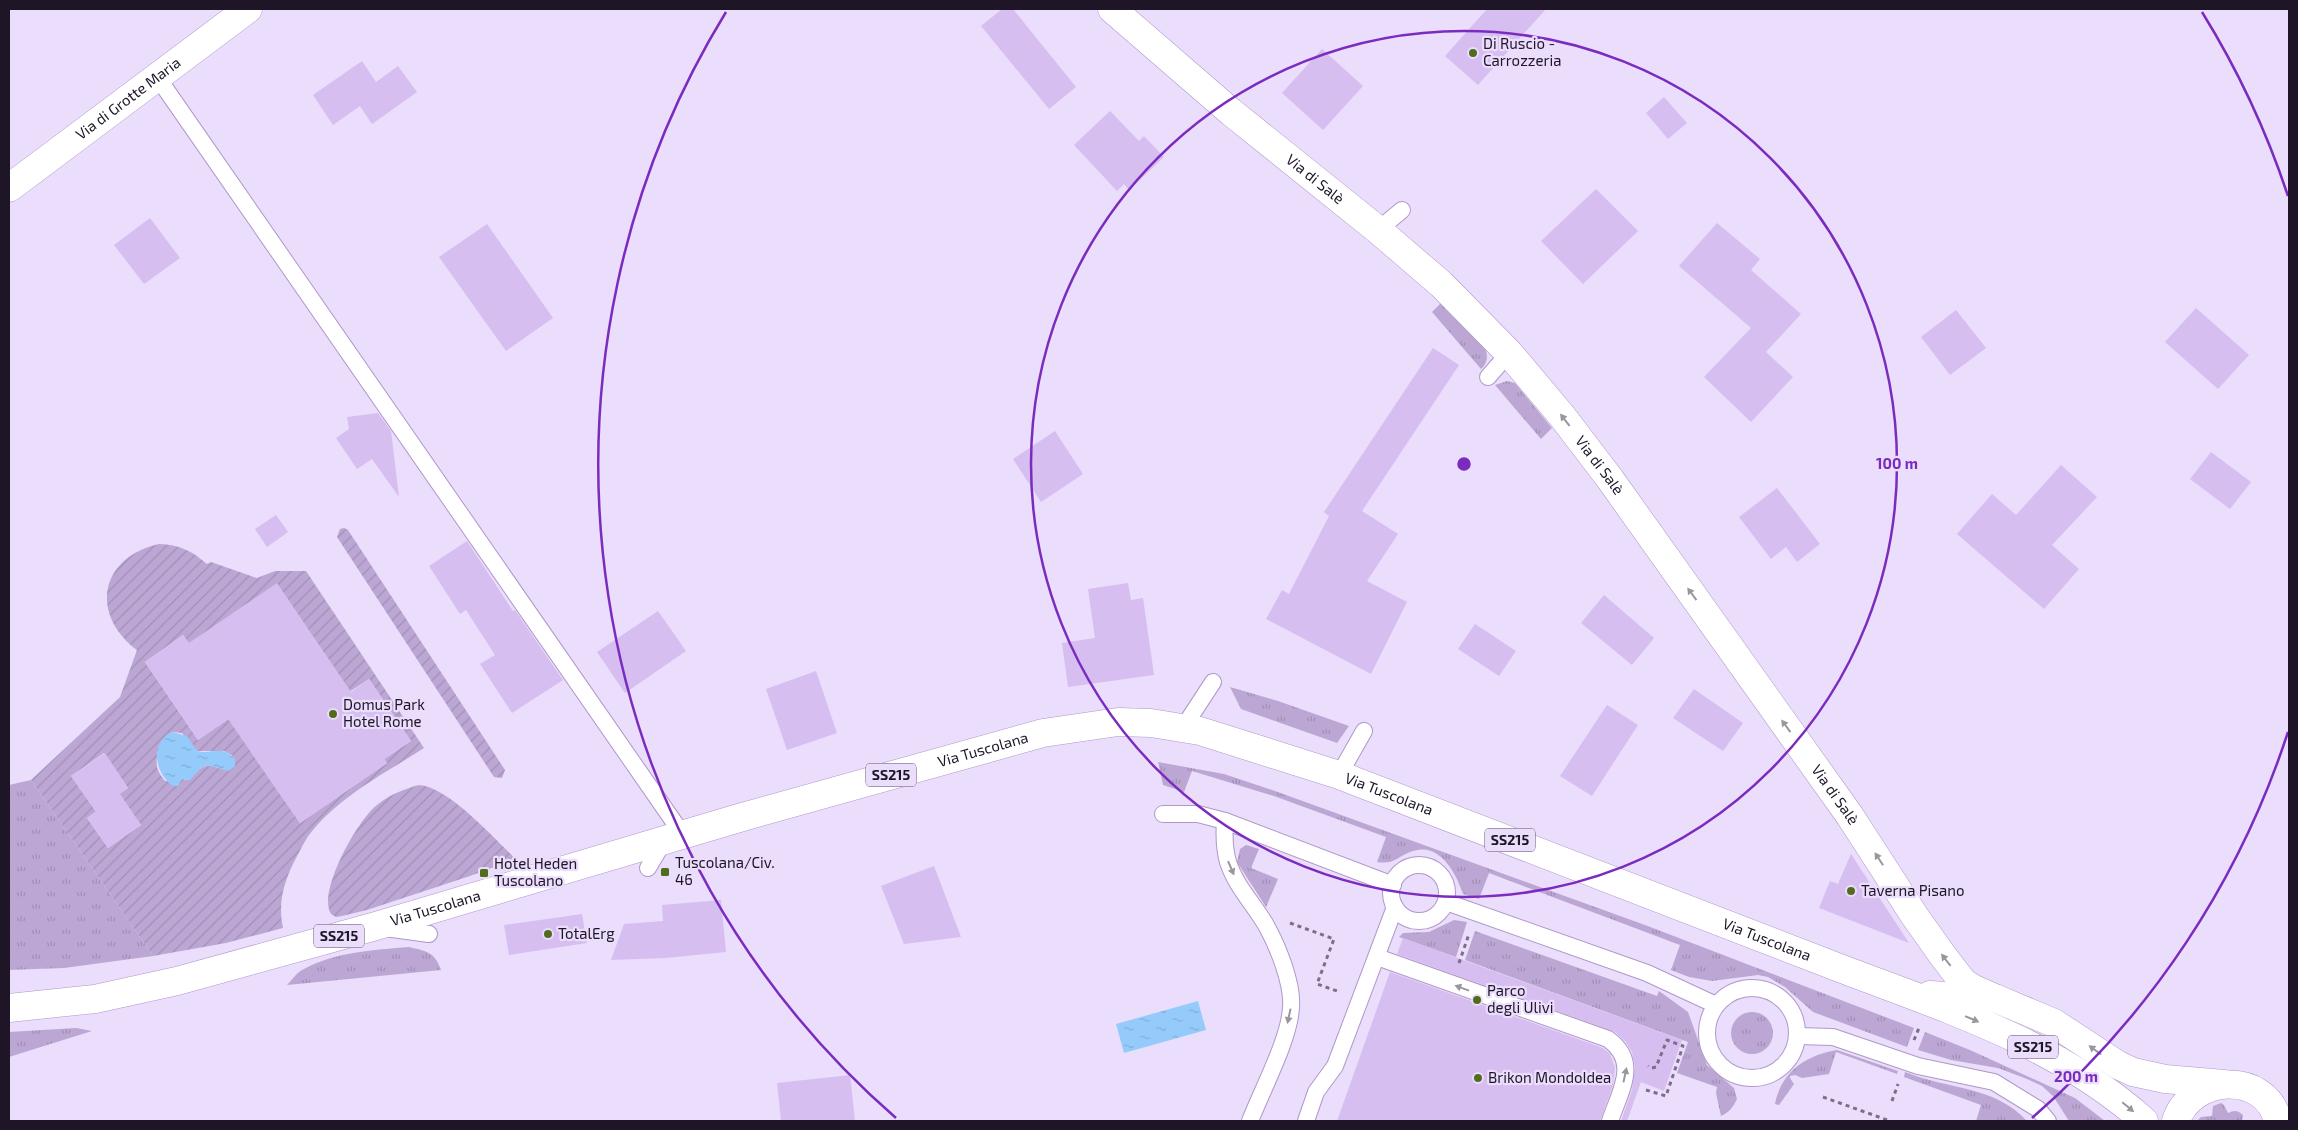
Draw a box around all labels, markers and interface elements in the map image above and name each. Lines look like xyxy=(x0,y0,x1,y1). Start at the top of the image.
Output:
place label: Di Ruscio - Carrozzeria xyxy=(1483,34,1561,69)
marker: Di Ruscio - Carrozzeria xyxy=(1467,47,1479,59)
street label: Via di Grotte Maria xyxy=(72,53,184,143)
street label: Via di Salè xyxy=(1283,150,1348,207)
one-way arrow xyxy=(1559,414,1570,427)
street label: Via di Salè xyxy=(1572,432,1628,498)
text: 100 m xyxy=(1876,454,1918,472)
centre of rings xyxy=(1455,455,1473,473)
one-way arrow xyxy=(1687,587,1697,600)
place label: Domus Park Hotel Rome xyxy=(343,695,425,730)
marker: Domus Park Hotel Rome xyxy=(327,708,339,720)
one-way arrow xyxy=(1781,719,1791,733)
street label: Via Tuscolana xyxy=(935,728,1030,770)
street label: Via di Salè xyxy=(1808,761,1863,828)
road number: SS215 xyxy=(866,764,916,786)
street label: Via Tuscolana xyxy=(1343,768,1436,818)
road number: SS215 xyxy=(1485,828,1535,852)
one-way arrow xyxy=(1874,852,1884,866)
place label: Tuscolana/Civ. 46 xyxy=(675,853,775,888)
place label: Hotel Heden Tuscolano xyxy=(494,854,577,889)
one-way arrow xyxy=(1228,861,1236,875)
marker: Tuscolana/Civ. 46 xyxy=(659,866,671,878)
marker: Hotel Heden Tuscolano xyxy=(478,867,490,879)
place label: Taverna Pisano xyxy=(1861,881,1964,899)
street label: Via Tuscolana xyxy=(388,885,482,929)
marker: Taverna Pisano xyxy=(1845,885,1857,897)
street label: Via Tuscolana xyxy=(1720,914,1814,964)
road number: SS215 xyxy=(314,924,364,948)
place label: TotalErg xyxy=(558,924,615,942)
marker: TotalErg xyxy=(542,928,554,940)
one-way arrow xyxy=(1941,953,1951,967)
place label: Parco degli Ulivi xyxy=(1487,981,1553,1016)
one-way arrow xyxy=(1455,984,1470,991)
marker: Parco degli Ulivi xyxy=(1471,994,1483,1006)
one-way arrow xyxy=(1285,1008,1293,1024)
one-way arrow xyxy=(1965,1016,1979,1024)
road number: SS215 xyxy=(2008,1036,2058,1058)
one-way arrow xyxy=(2088,1045,2102,1055)
one-way arrow xyxy=(1621,1066,1629,1082)
text: 200 m xyxy=(2054,1067,2098,1085)
place label: Brikon MondoIdea xyxy=(1488,1068,1611,1086)
marker: Brikon MondoIdea xyxy=(1472,1072,1484,1084)
one-way arrow xyxy=(2121,1102,2134,1113)

